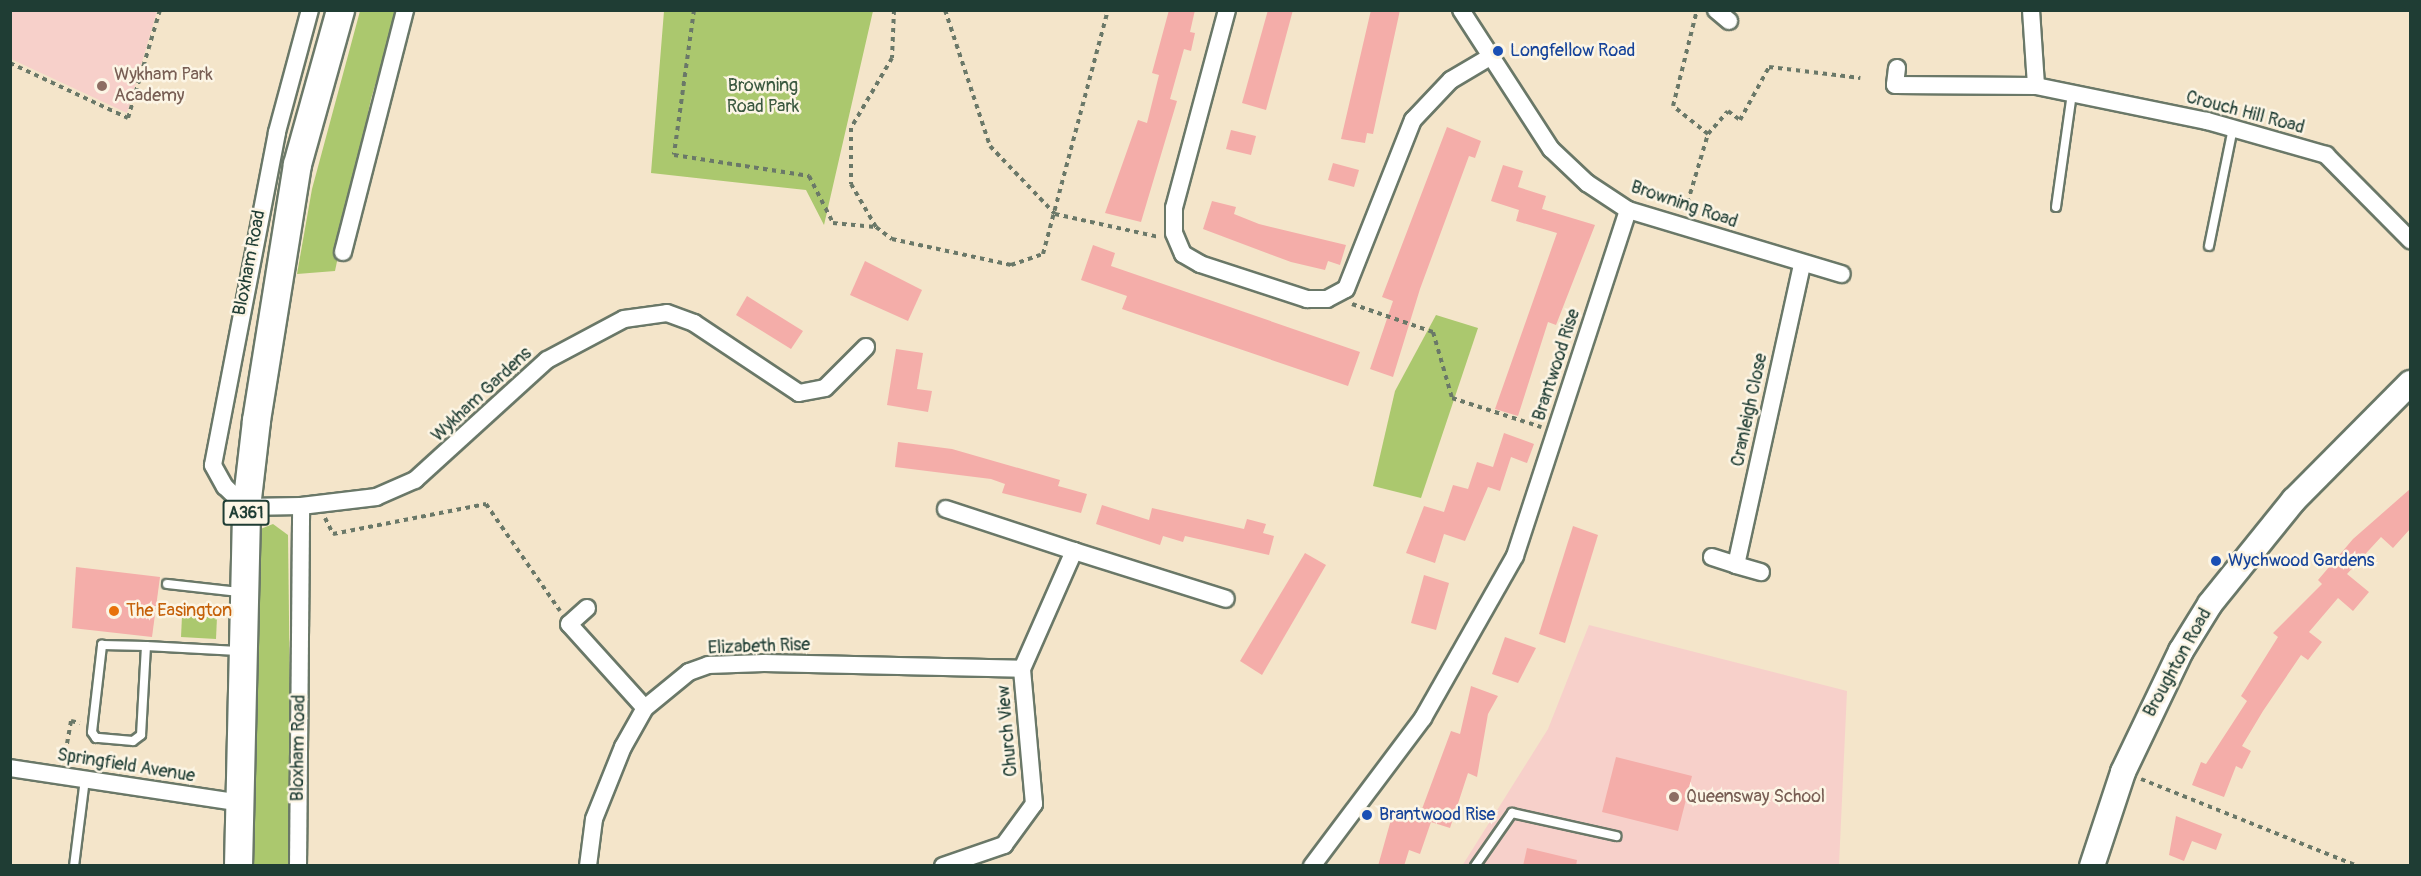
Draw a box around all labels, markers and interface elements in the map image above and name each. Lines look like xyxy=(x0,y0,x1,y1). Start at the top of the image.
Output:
place label: Longfellow Road xyxy=(1510,40,1635,62)
marker: Longfellow Road xyxy=(1491,44,1505,58)
place label: Wykham Park Academy xyxy=(114,65,213,107)
park label: Browning Road Park xyxy=(727,76,799,118)
marker: Wykham Park Academy xyxy=(95,79,109,93)
street label: Crouch Hill Road xyxy=(2183,87,2307,139)
street label: Browning Road xyxy=(1628,177,1740,233)
street label: Bloxham Road xyxy=(229,208,271,318)
street label: Brantwood Rise xyxy=(1529,306,1585,424)
street label: Wykham Gardens xyxy=(427,343,537,447)
street label: Cranleigh Close xyxy=(1727,351,1773,469)
road number: A361 xyxy=(222,500,270,526)
place label: Wychwood Gardens xyxy=(2228,550,2375,572)
marker: Wychwood Gardens xyxy=(2209,554,2223,568)
place label: The Easington xyxy=(126,600,232,622)
marker: The Easington xyxy=(107,604,121,618)
street label: Broughton Road xyxy=(2139,605,2217,721)
street label: Elizabeth Rise xyxy=(707,634,811,660)
street label: Church View xyxy=(993,684,1023,778)
street label: Bloxham Road xyxy=(287,694,311,802)
street label: Springfield Avenue xyxy=(55,744,197,788)
place label: Queensway School xyxy=(1686,786,1825,808)
marker: Queensway School xyxy=(1667,790,1681,804)
place label: Brantwood Rise xyxy=(1379,804,1495,826)
marker: Brantwood Rise xyxy=(1360,808,1374,822)

